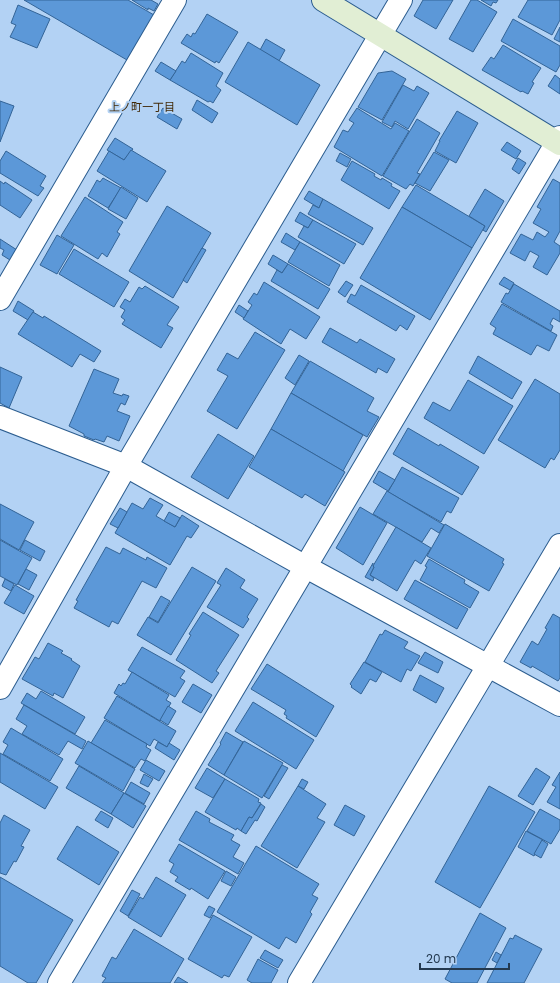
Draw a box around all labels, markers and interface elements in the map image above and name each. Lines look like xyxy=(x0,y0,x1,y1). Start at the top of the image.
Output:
district label: 上ノ町一丁目 xyxy=(109,99,175,115)
scale bar xyxy=(420,945,509,971)
text: 20 m xyxy=(426,950,456,967)

